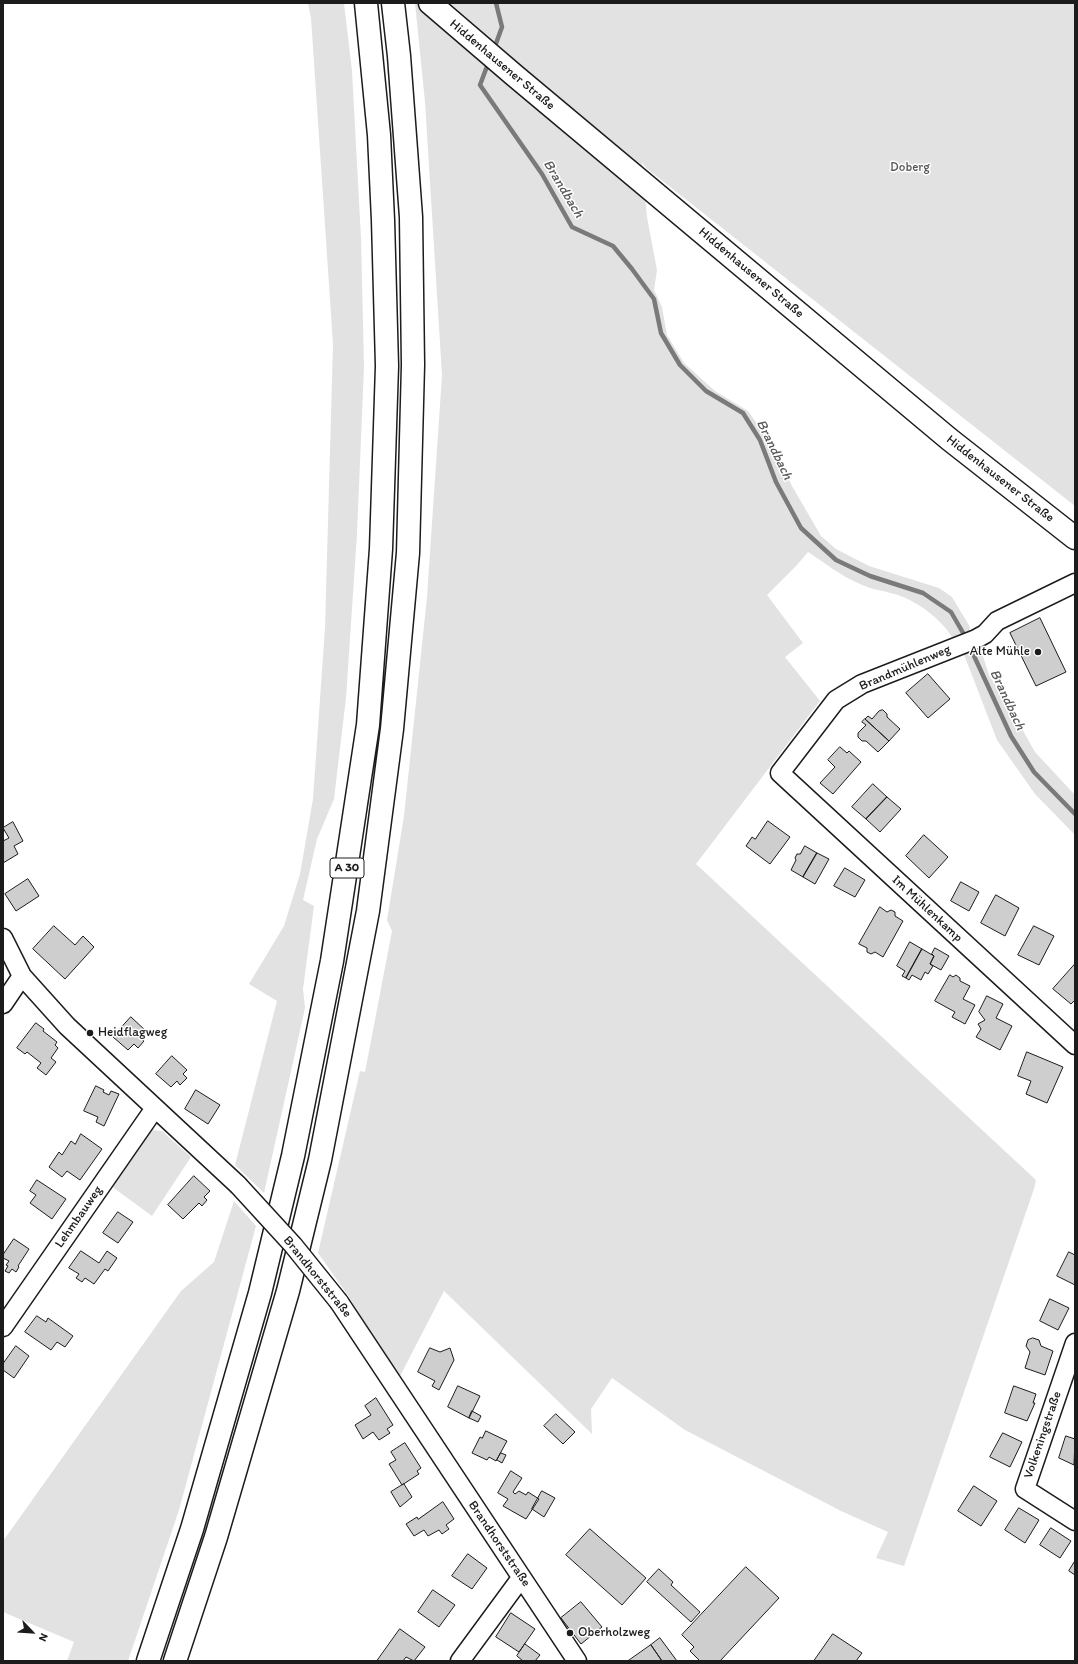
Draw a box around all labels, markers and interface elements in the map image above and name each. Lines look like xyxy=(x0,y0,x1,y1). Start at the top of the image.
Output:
street label: Hiddenhausener Straße xyxy=(446,16,558,114)
water label: Brandbach xyxy=(539,157,587,221)
park label: Doberg xyxy=(890,160,930,176)
street label: Hiddenhausener Straße xyxy=(695,224,807,322)
water label: Brandbach xyxy=(752,417,796,483)
street label: Hiddenhausener Straße xyxy=(943,432,1057,526)
street label: Brandmühlenweg xyxy=(857,642,953,694)
place label: Alte Mühle xyxy=(970,644,1030,660)
marker: Alte Mühle xyxy=(1033,647,1043,657)
water label: Brandbach xyxy=(986,667,1028,733)
road number: A 30 xyxy=(330,858,364,878)
street label: Im Mühlenkamp xyxy=(888,872,966,946)
place label: Heidflagweg xyxy=(98,1025,167,1041)
marker: Heidflagweg xyxy=(85,1028,95,1038)
street label: Lehmbauweg xyxy=(52,1183,106,1251)
street label: Brandhorststraße xyxy=(279,1233,355,1321)
street label: Volkeningstraße xyxy=(1021,1389,1065,1481)
street label: Brandhorststraße xyxy=(464,1498,534,1590)
north arrow xyxy=(12,1612,52,1652)
place label: Oberholzweg xyxy=(578,1625,650,1641)
marker: Oberholzweg xyxy=(565,1628,575,1638)
text: N xyxy=(36,1631,51,1643)

